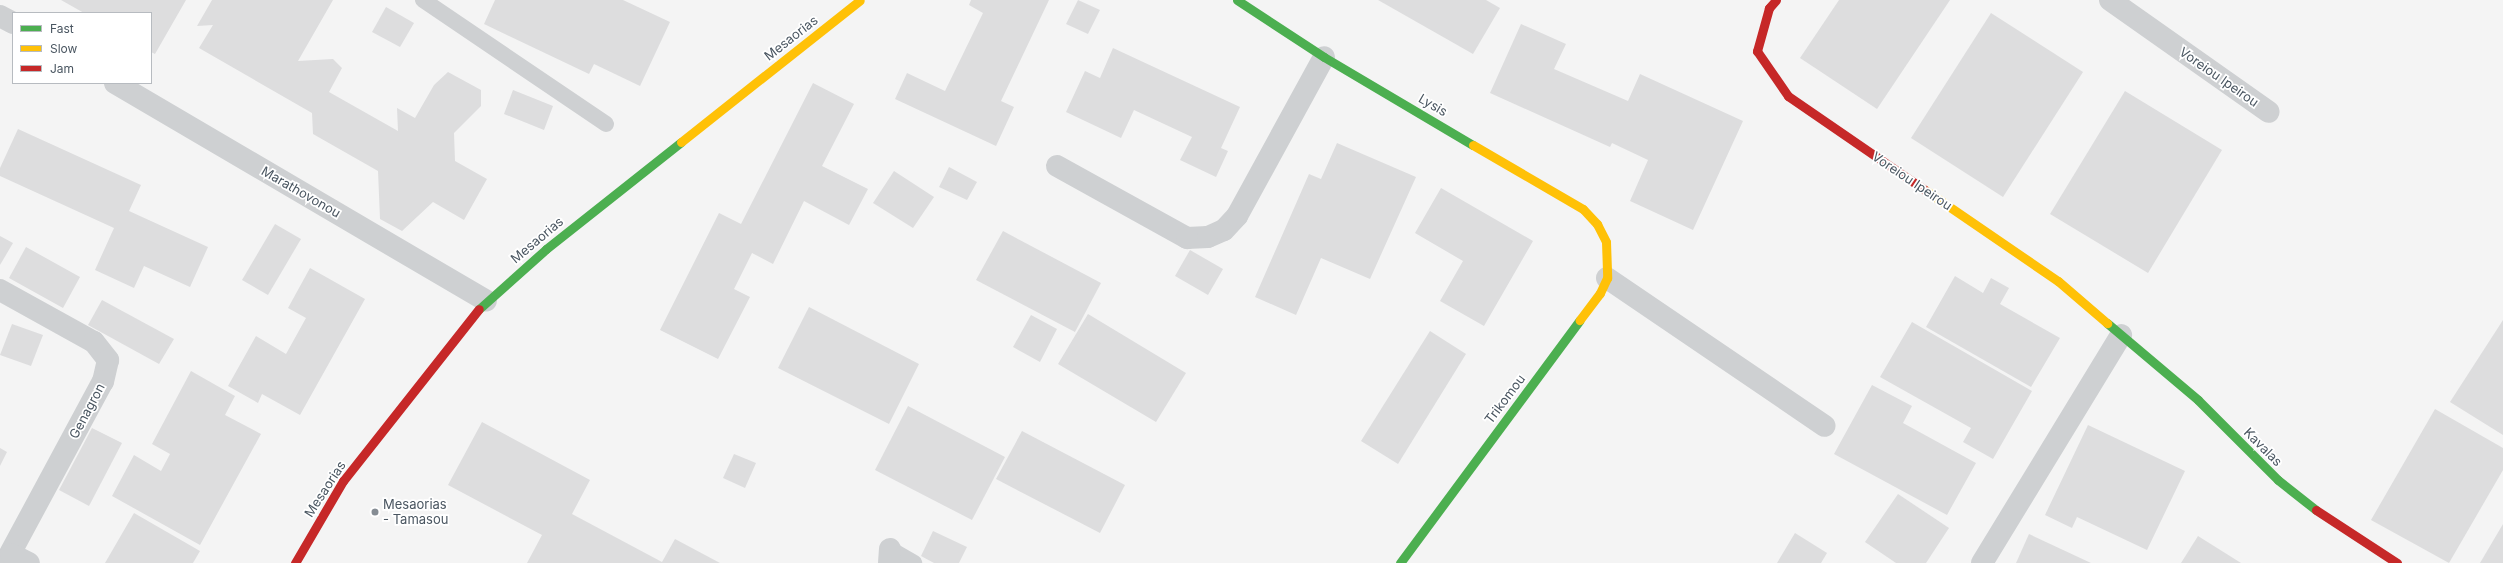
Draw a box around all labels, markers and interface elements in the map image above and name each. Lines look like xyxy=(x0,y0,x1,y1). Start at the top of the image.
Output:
legend xyxy=(12,12,152,84)
street label: Mesaorias xyxy=(761,12,821,64)
text: Fast xyxy=(50,21,74,36)
text: Slow xyxy=(50,41,77,56)
street label: Voreiou Ipeirou xyxy=(2176,44,2262,110)
text: Jam xyxy=(50,61,74,76)
street label: Lysis xyxy=(1416,91,1450,119)
street label: Voreiou Ipeirou xyxy=(1869,149,1955,213)
street label: Marathovonou xyxy=(259,163,343,221)
street label: Mesaorias xyxy=(508,214,566,266)
street label: Trikomou xyxy=(1481,371,1529,427)
street label: Genagron xyxy=(66,381,108,441)
street label: Kavalas xyxy=(2241,425,2285,469)
street label: Mesaorias xyxy=(301,458,349,520)
place label: Mesaorias - Tamasou xyxy=(383,497,448,528)
marker: Mesaorias - Tamasou xyxy=(370,507,380,517)

